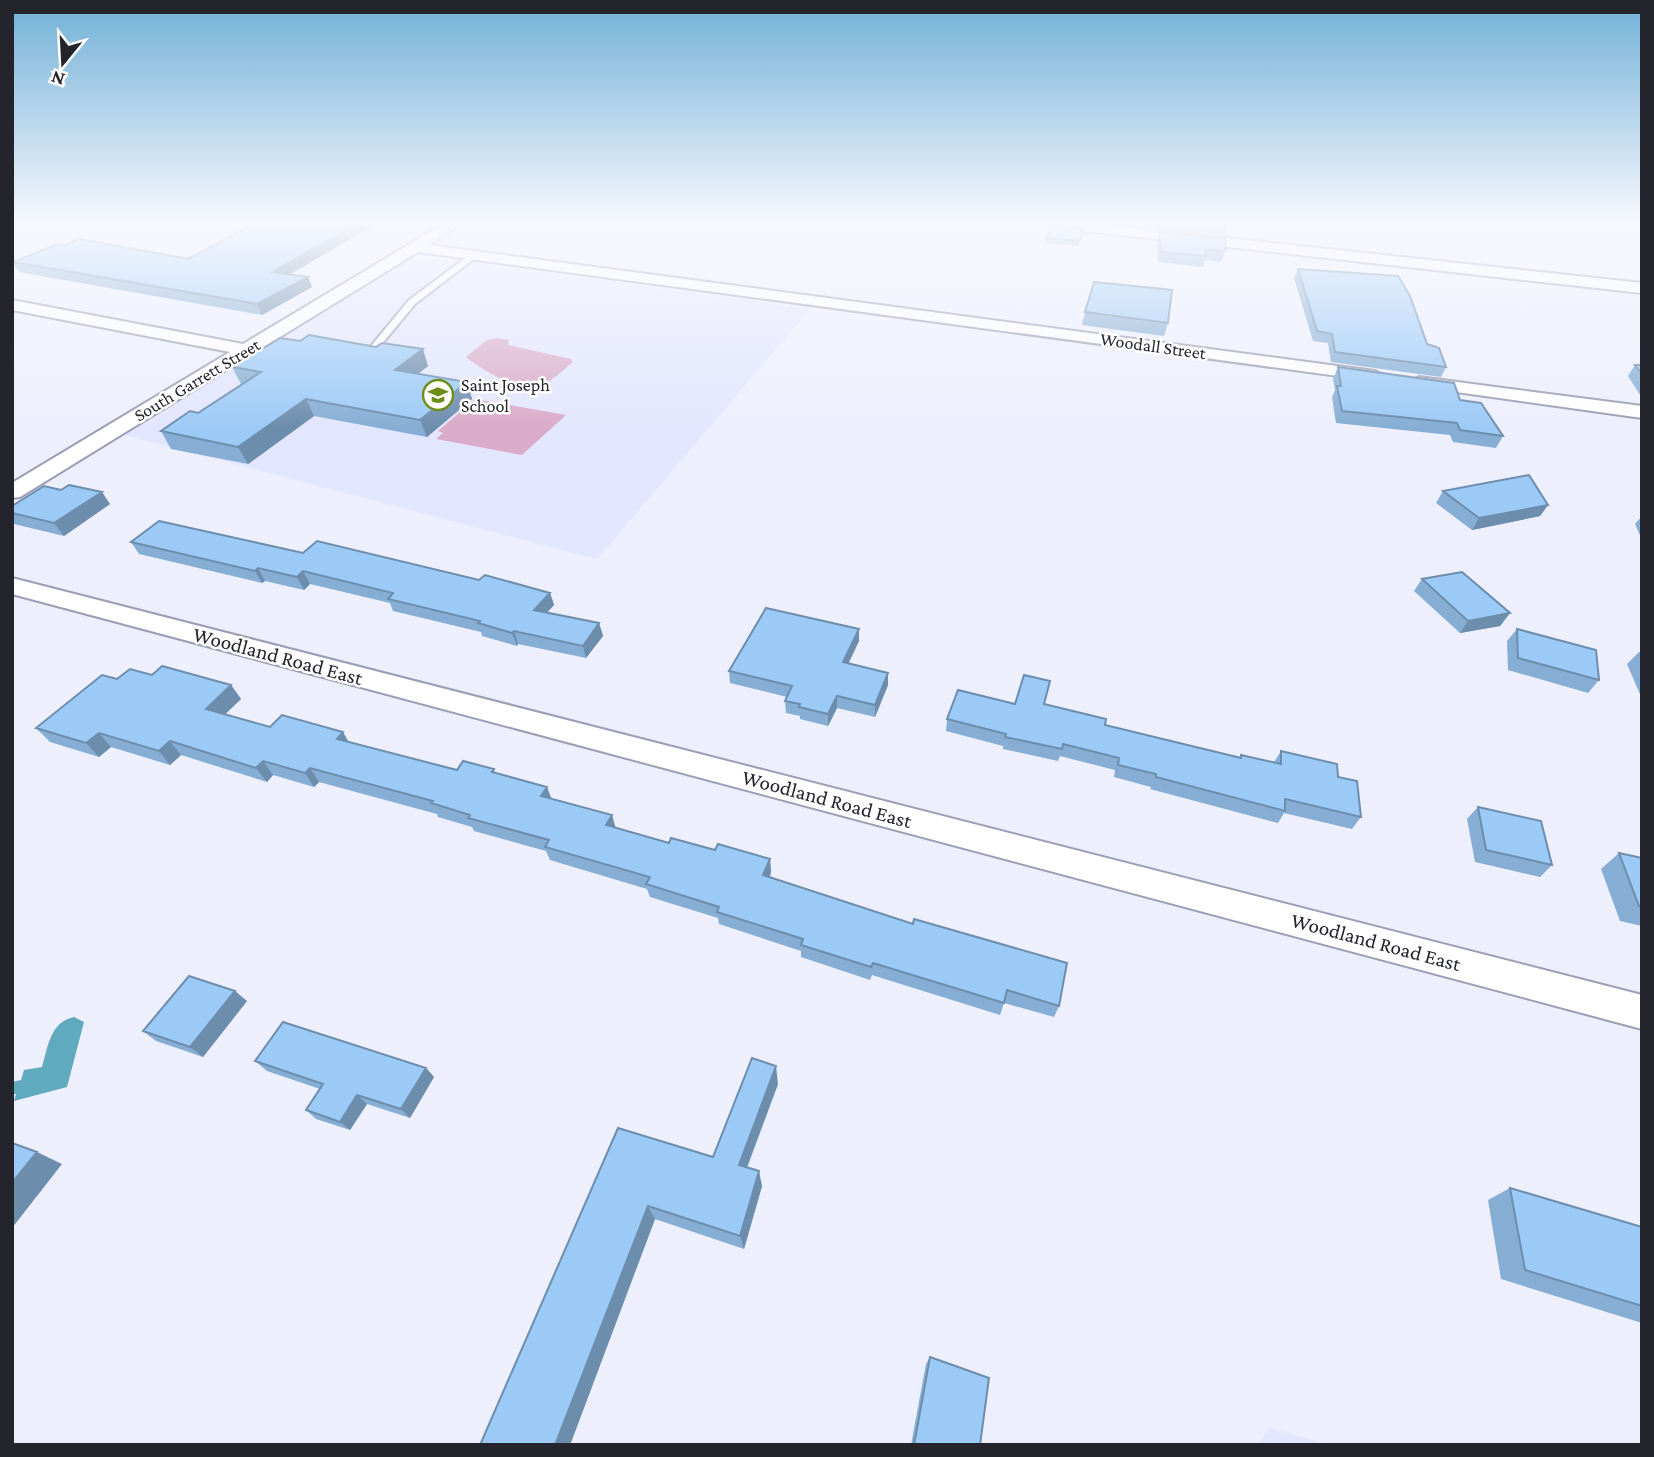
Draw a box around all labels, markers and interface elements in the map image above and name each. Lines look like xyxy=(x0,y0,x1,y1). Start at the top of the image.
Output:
north arrow xyxy=(28,28,98,98)
text: N xyxy=(48,67,67,91)
street label: Woodall Street xyxy=(1099,329,1208,363)
street label: South Garrett Street xyxy=(130,334,265,426)
place label: Saint Joseph School xyxy=(461,375,550,416)
school or university icon: Saint Joseph School xyxy=(421,378,455,412)
street label: Woodland Road East xyxy=(191,622,366,690)
street label: Woodland Road East xyxy=(740,765,915,833)
street label: Woodland Road East xyxy=(1289,908,1464,976)

